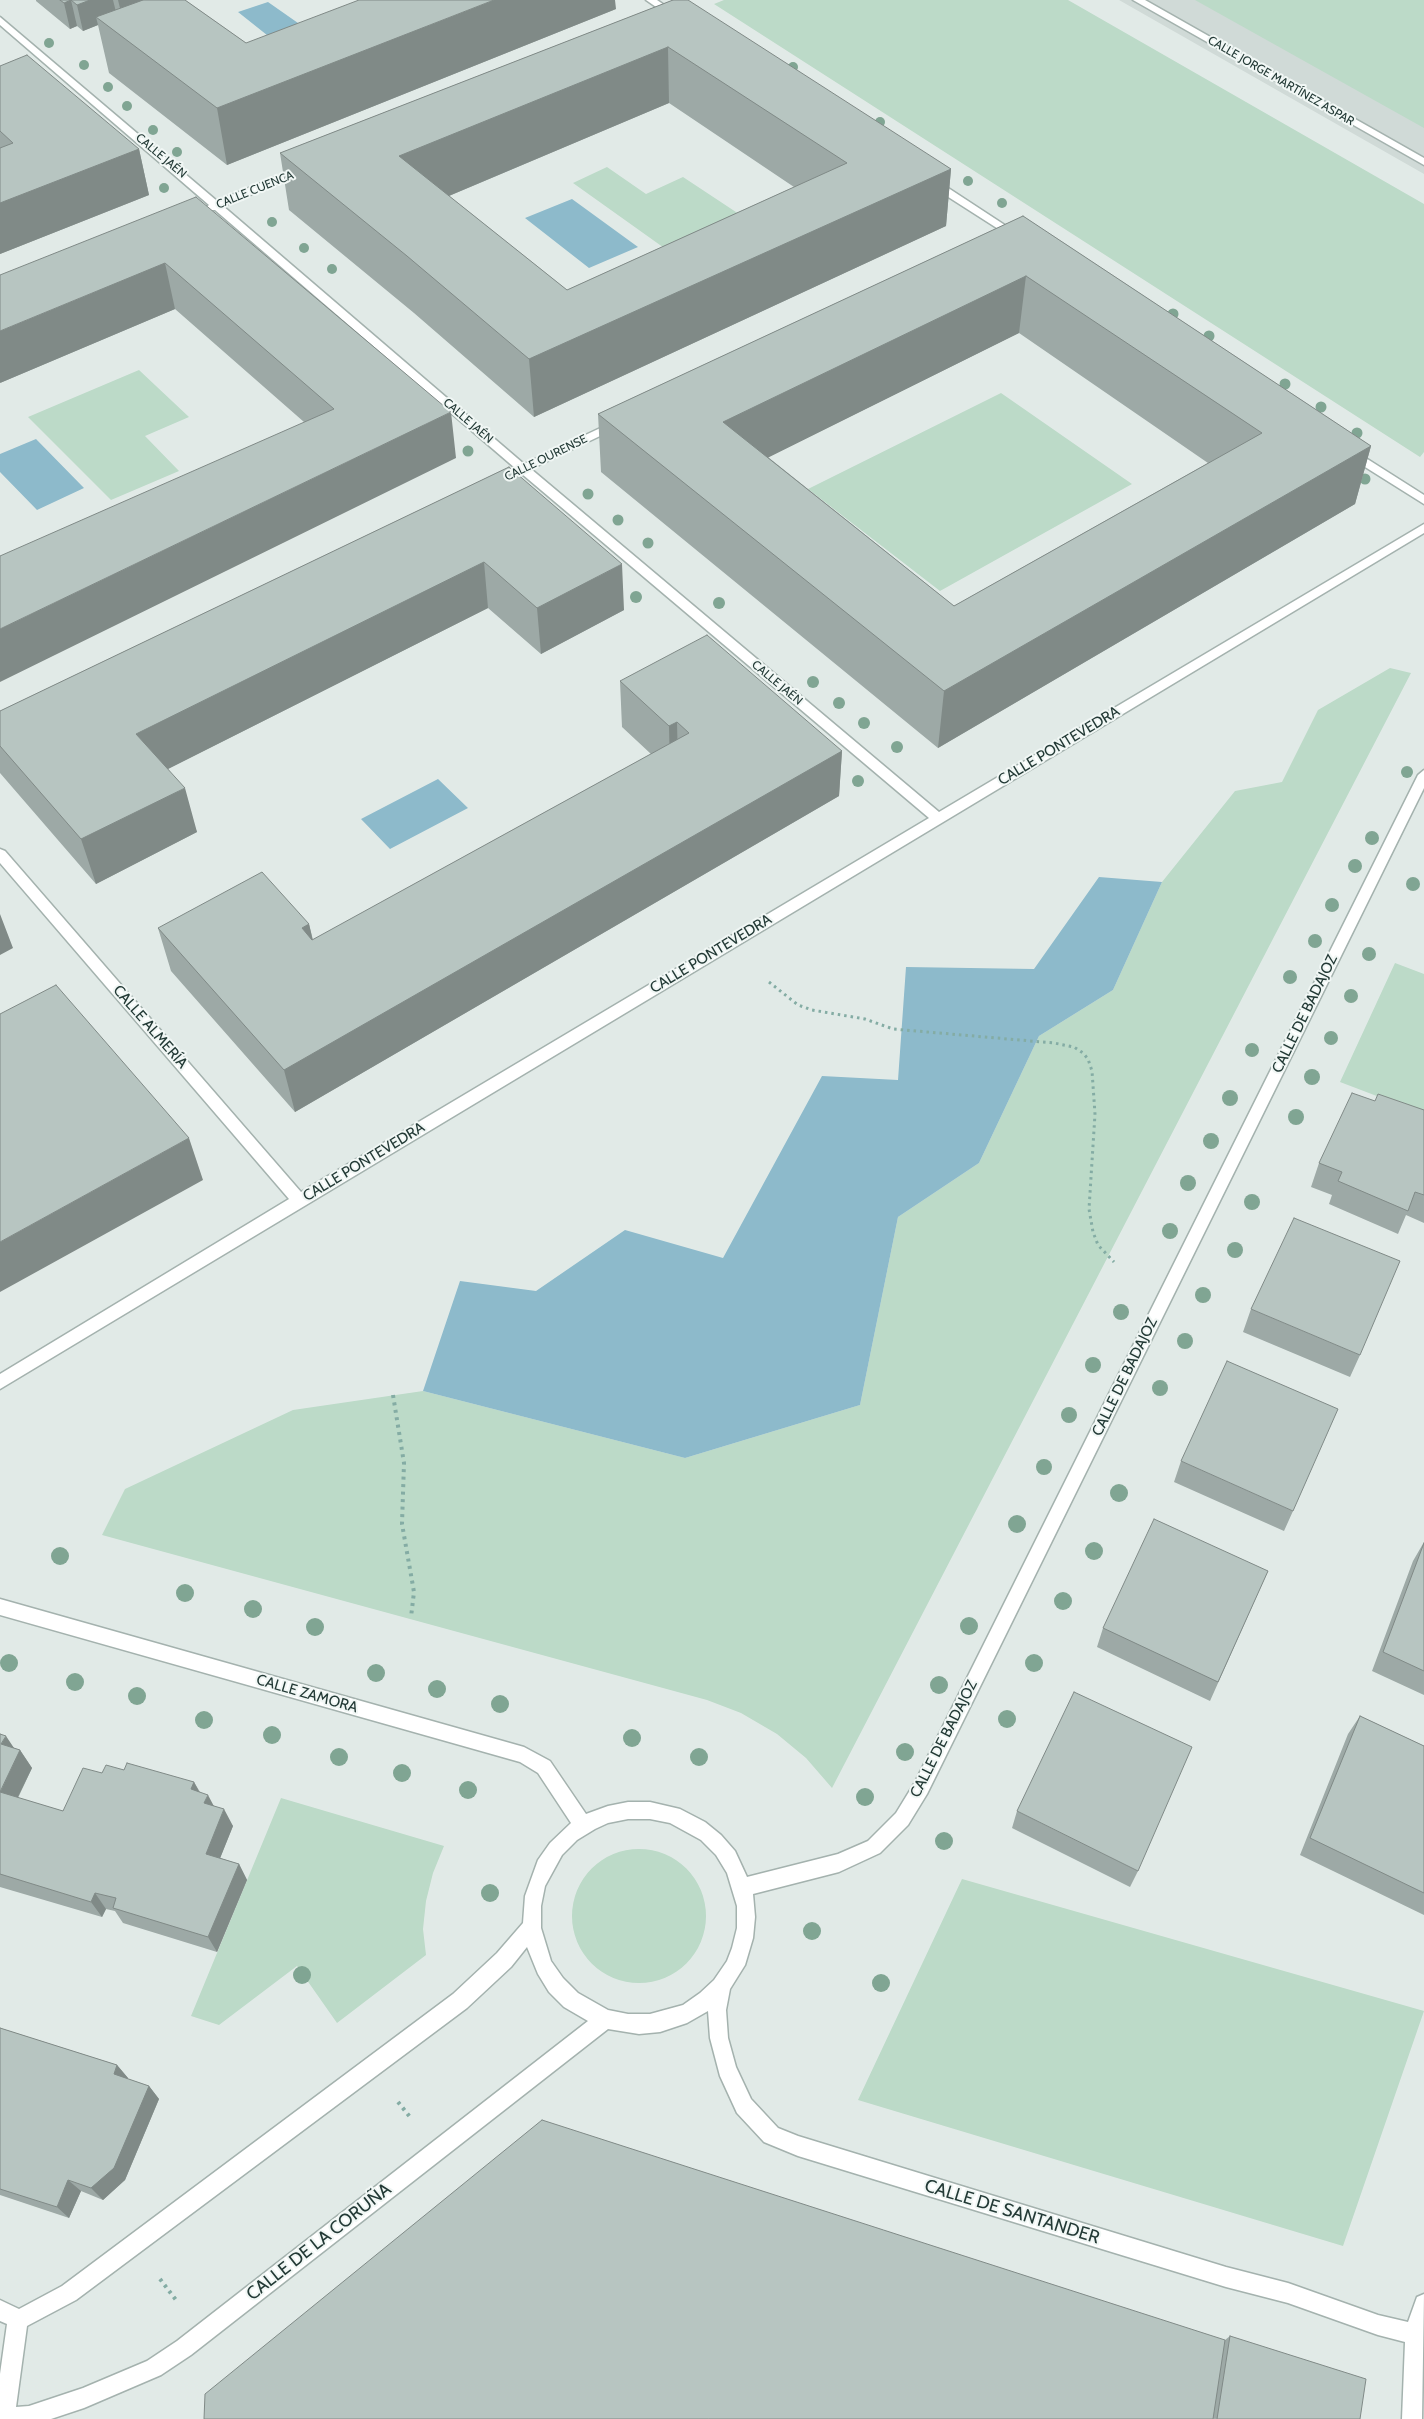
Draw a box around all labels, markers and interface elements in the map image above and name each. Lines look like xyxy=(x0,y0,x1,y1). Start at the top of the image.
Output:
street label: CALLE JORGE MARTÍNEZ ASPAR xyxy=(1205,33,1357,129)
street label: CALLE JAÉN xyxy=(133,131,189,181)
street label: CALLE CUENCA xyxy=(214,168,296,212)
street label: CALLE JAÉN xyxy=(440,395,496,447)
street label: CALLE OURENSE xyxy=(502,432,590,484)
street label: CALLE JAÉN xyxy=(749,658,805,708)
street label: CALLE PONTEVEDRA xyxy=(995,703,1123,789)
street label: CALLE PONTEVEDRA xyxy=(647,911,775,997)
street label: CALLE DE BADAJOZ xyxy=(1269,952,1341,1076)
street label: CALLE ALMERÍA xyxy=(109,982,191,1072)
street label: CALLE PONTEVEDRA xyxy=(300,1119,428,1205)
street label: CALLE DE BADAJOZ xyxy=(1089,1315,1161,1439)
street label: CALLE ZAMORA xyxy=(254,1671,360,1717)
street label: CALLE DE BADAJOZ xyxy=(907,1677,981,1801)
street label: CALLE DE SANTANDER xyxy=(922,2175,1102,2249)
street label: CALLE DE LA CORUÑA xyxy=(242,2179,396,2305)

